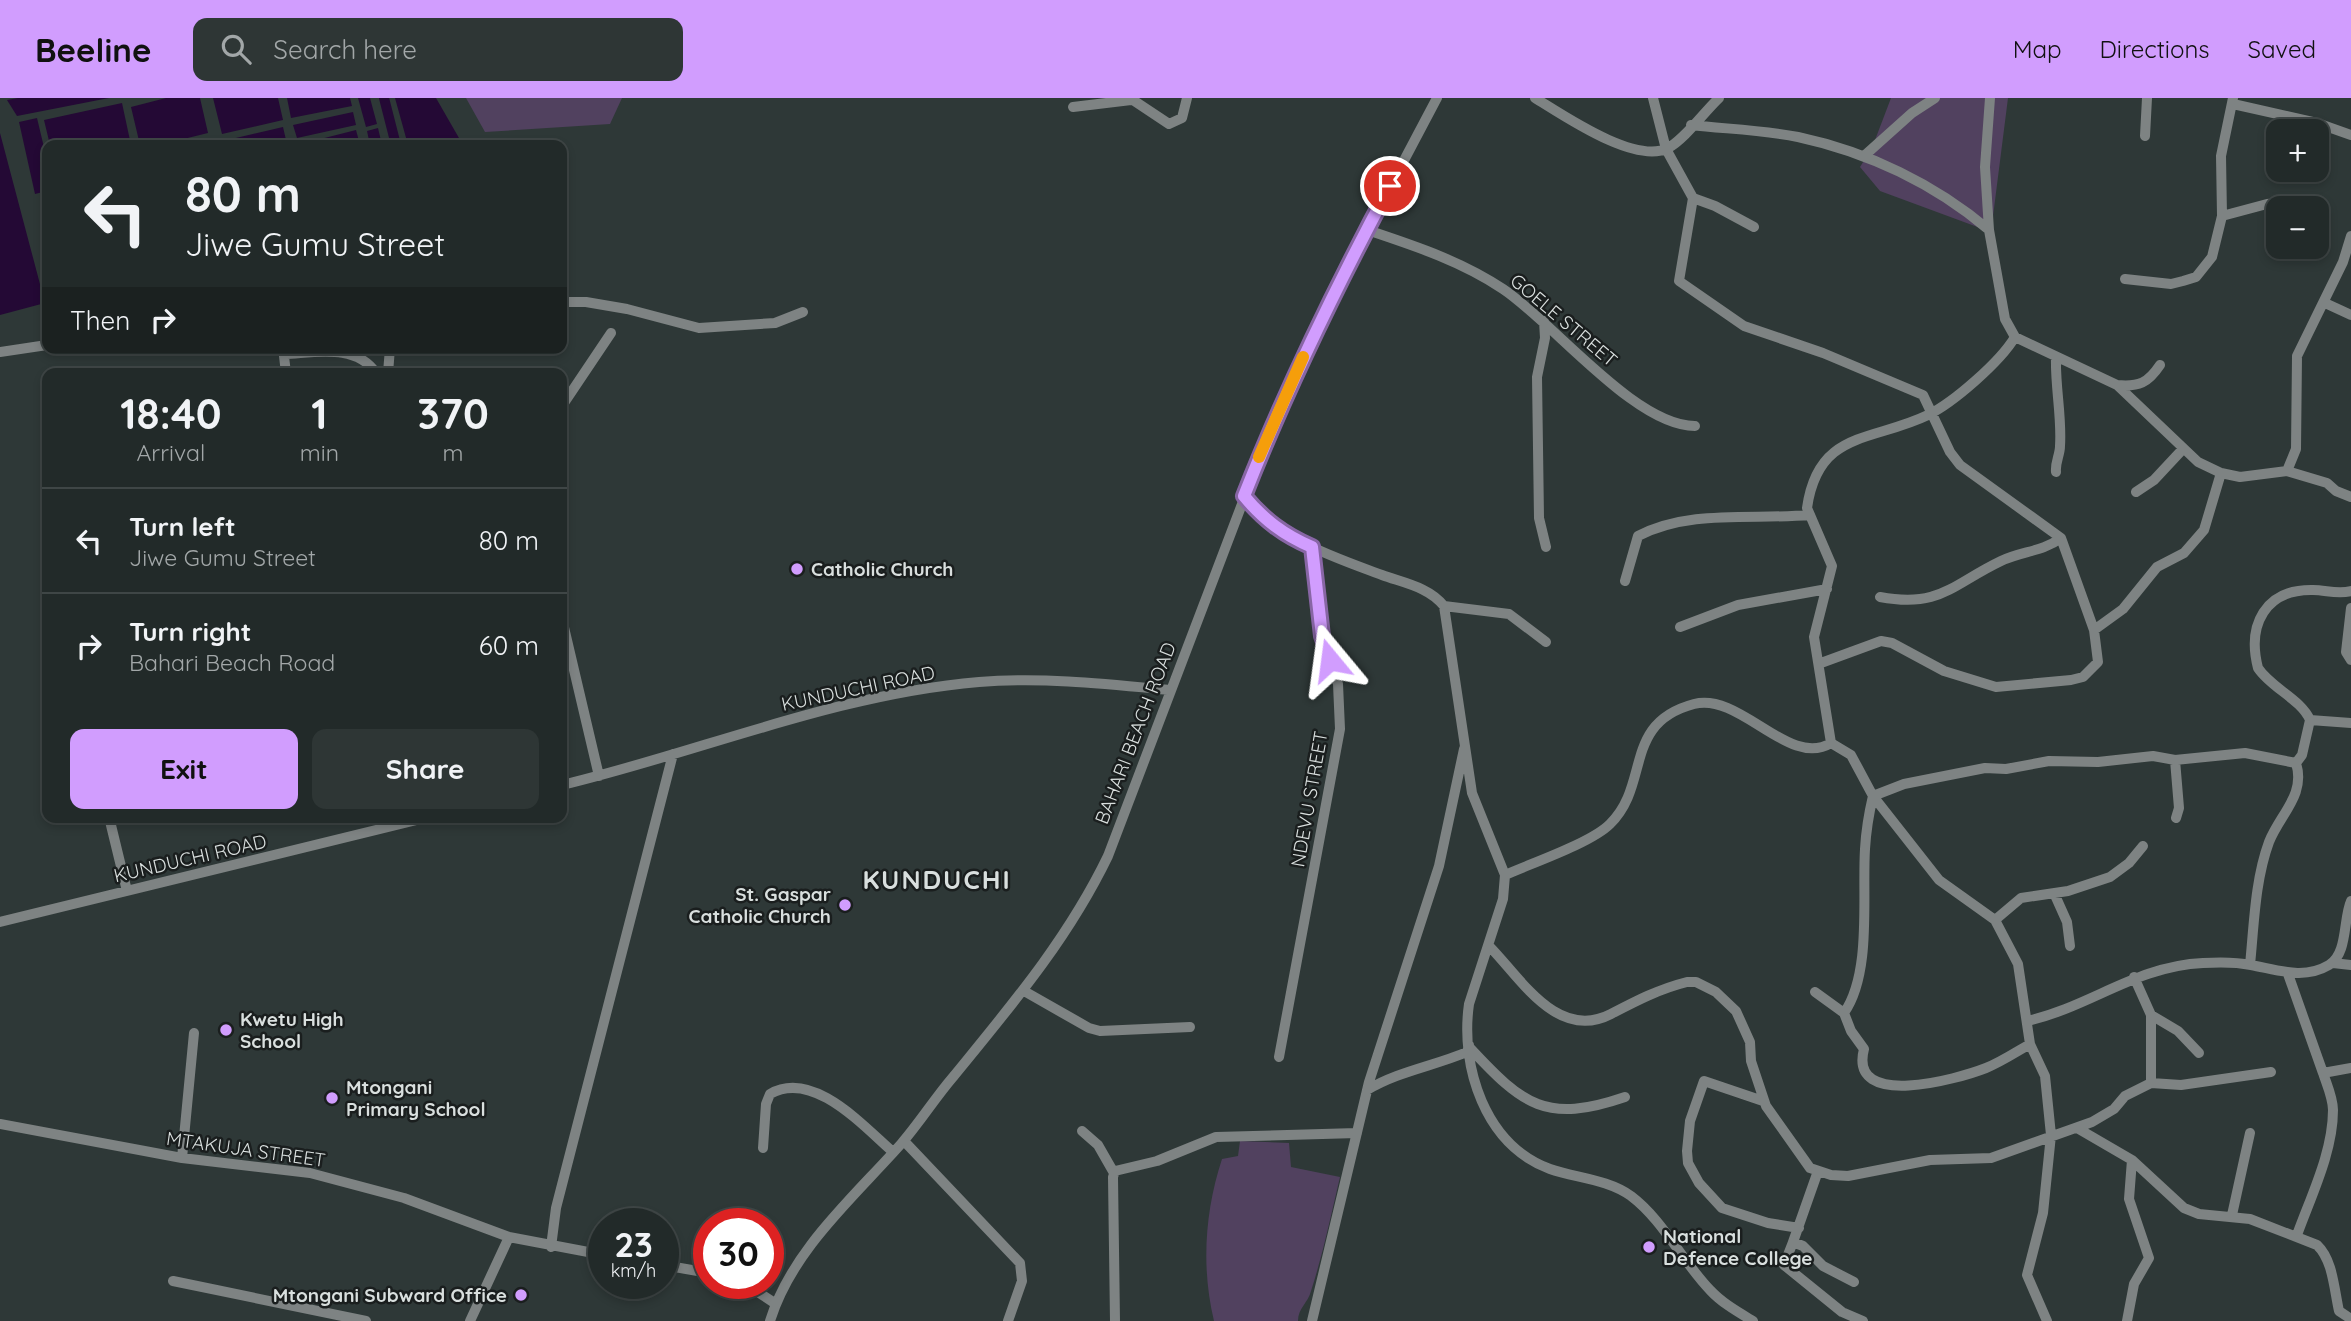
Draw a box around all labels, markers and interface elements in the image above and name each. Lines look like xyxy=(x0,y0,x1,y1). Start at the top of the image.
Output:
search box xyxy=(193,18,683,81)
text: Beeline xyxy=(35,29,151,70)
icon: search xyxy=(217,30,255,68)
text: Search here xyxy=(273,33,417,66)
text: Map xyxy=(2013,34,2062,64)
text: Directions xyxy=(2100,34,2210,64)
text: Saved xyxy=(2248,34,2316,64)
map controls xyxy=(2266,119,2329,259)
button: + xyxy=(2266,119,2329,182)
pin xyxy=(1360,156,1420,216)
text: 80 m xyxy=(185,163,301,224)
icon: arrive xyxy=(1371,167,1409,205)
icon: left xyxy=(70,168,161,259)
button: − xyxy=(2266,196,2329,259)
text: Jiwe Gumu Street xyxy=(185,224,445,264)
street label: GOELE STREET xyxy=(1506,268,1622,372)
icon: right xyxy=(144,301,182,339)
text: Then xyxy=(70,304,130,337)
text: 18:40 xyxy=(120,387,222,440)
text: 1 xyxy=(311,387,328,440)
text: 370 xyxy=(417,387,489,440)
text: Arrival xyxy=(136,438,205,467)
text: min xyxy=(300,438,339,467)
text: m xyxy=(443,438,464,467)
text: Turn left xyxy=(129,510,236,543)
icon: left xyxy=(70,522,108,560)
text: 80 m xyxy=(479,524,539,557)
text: Jiwe Gumu Street xyxy=(129,543,316,572)
place label: Catholic Church xyxy=(811,557,953,581)
marker: Catholic Church xyxy=(789,561,805,577)
text: Turn right xyxy=(129,615,251,648)
position arrow xyxy=(1293,623,1367,697)
icon: right xyxy=(70,627,108,665)
text: 60 m xyxy=(479,629,539,662)
street label: BAHARI BEACH ROAD xyxy=(1089,639,1181,827)
text: Bahari Beach Road xyxy=(129,648,335,677)
street label: KUNDUCHI ROAD xyxy=(779,660,937,716)
button: Exit xyxy=(70,729,298,809)
button: Share xyxy=(312,729,539,809)
street label: NDEVU STREET xyxy=(1285,729,1333,869)
street label: KUNDUCHI ROAD xyxy=(111,829,269,887)
district label: KUNDUCHI xyxy=(862,863,1012,896)
place label: St. Gaspar Catholic Church xyxy=(689,882,831,928)
marker: St. Gaspar Catholic Church xyxy=(837,897,853,913)
place label: Kwetu High School xyxy=(240,1007,344,1053)
marker: Kwetu High School xyxy=(218,1022,234,1038)
place label: Mtongani Primary School xyxy=(346,1075,486,1121)
marker: Mtongani Primary School xyxy=(324,1090,340,1106)
street label: MTAKUJA STREET xyxy=(165,1126,327,1172)
speed limit sign: 30 xyxy=(693,1208,784,1299)
text: 23 xyxy=(614,1222,653,1266)
place label: National Defence College xyxy=(1663,1224,1813,1270)
marker: National Defence College xyxy=(1641,1239,1657,1255)
text: km/h xyxy=(611,1259,656,1282)
place label: Mtongani Subward Office xyxy=(273,1283,507,1307)
marker: Mtongani Subward Office xyxy=(513,1287,529,1303)

